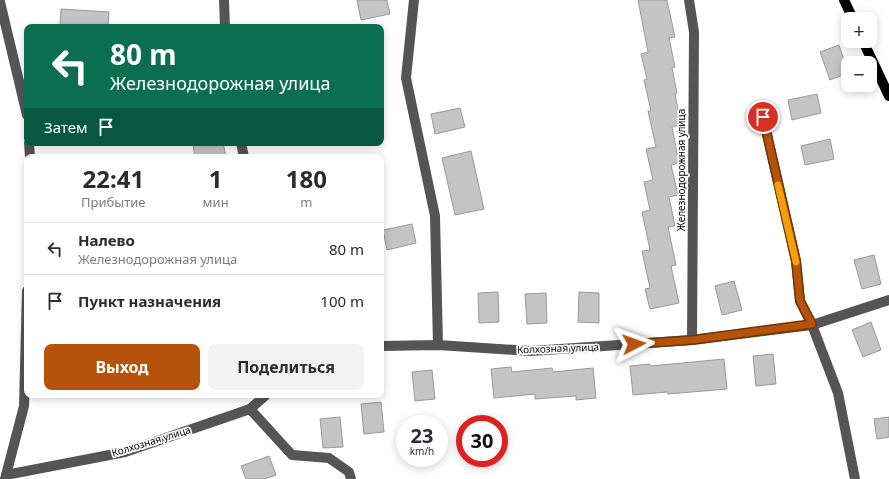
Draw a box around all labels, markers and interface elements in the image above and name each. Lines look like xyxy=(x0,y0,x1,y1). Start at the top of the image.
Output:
map controls xyxy=(841,12,877,92)
button: + xyxy=(841,12,877,48)
text: 80 m xyxy=(110,35,177,73)
icon: left xyxy=(44,40,96,92)
button: − xyxy=(841,56,877,92)
text: Железнодорожная улица xyxy=(110,71,330,95)
pin xyxy=(746,100,780,134)
icon: arrive xyxy=(752,106,774,128)
street label: Железнодорожная улица xyxy=(674,109,688,231)
icon: arrive xyxy=(95,116,117,138)
text: Затем xyxy=(44,117,87,137)
text: 22:41 xyxy=(82,162,144,195)
text: 1 xyxy=(209,162,222,195)
text: 180 xyxy=(286,162,327,195)
text: Прибытие xyxy=(81,193,146,211)
text: мин xyxy=(203,193,229,211)
text: m xyxy=(300,193,312,211)
text: Налево xyxy=(78,230,135,250)
icon: left xyxy=(44,238,66,260)
text: 80 m xyxy=(329,239,364,259)
text: Железнодорожная улица xyxy=(78,250,237,268)
icon: arrive xyxy=(44,290,66,312)
text: Пункт назначения xyxy=(78,291,221,311)
text: 100 m xyxy=(320,291,364,311)
position arrow xyxy=(613,323,655,365)
street label: Колхозная улица xyxy=(517,340,599,356)
button: Выход xyxy=(44,344,200,390)
button: Поделиться xyxy=(208,344,364,390)
speed limit sign: 30 xyxy=(456,415,508,467)
street label: Колхозная улица xyxy=(110,422,192,460)
text: 23 xyxy=(411,422,433,449)
text: km/h xyxy=(410,444,434,458)

